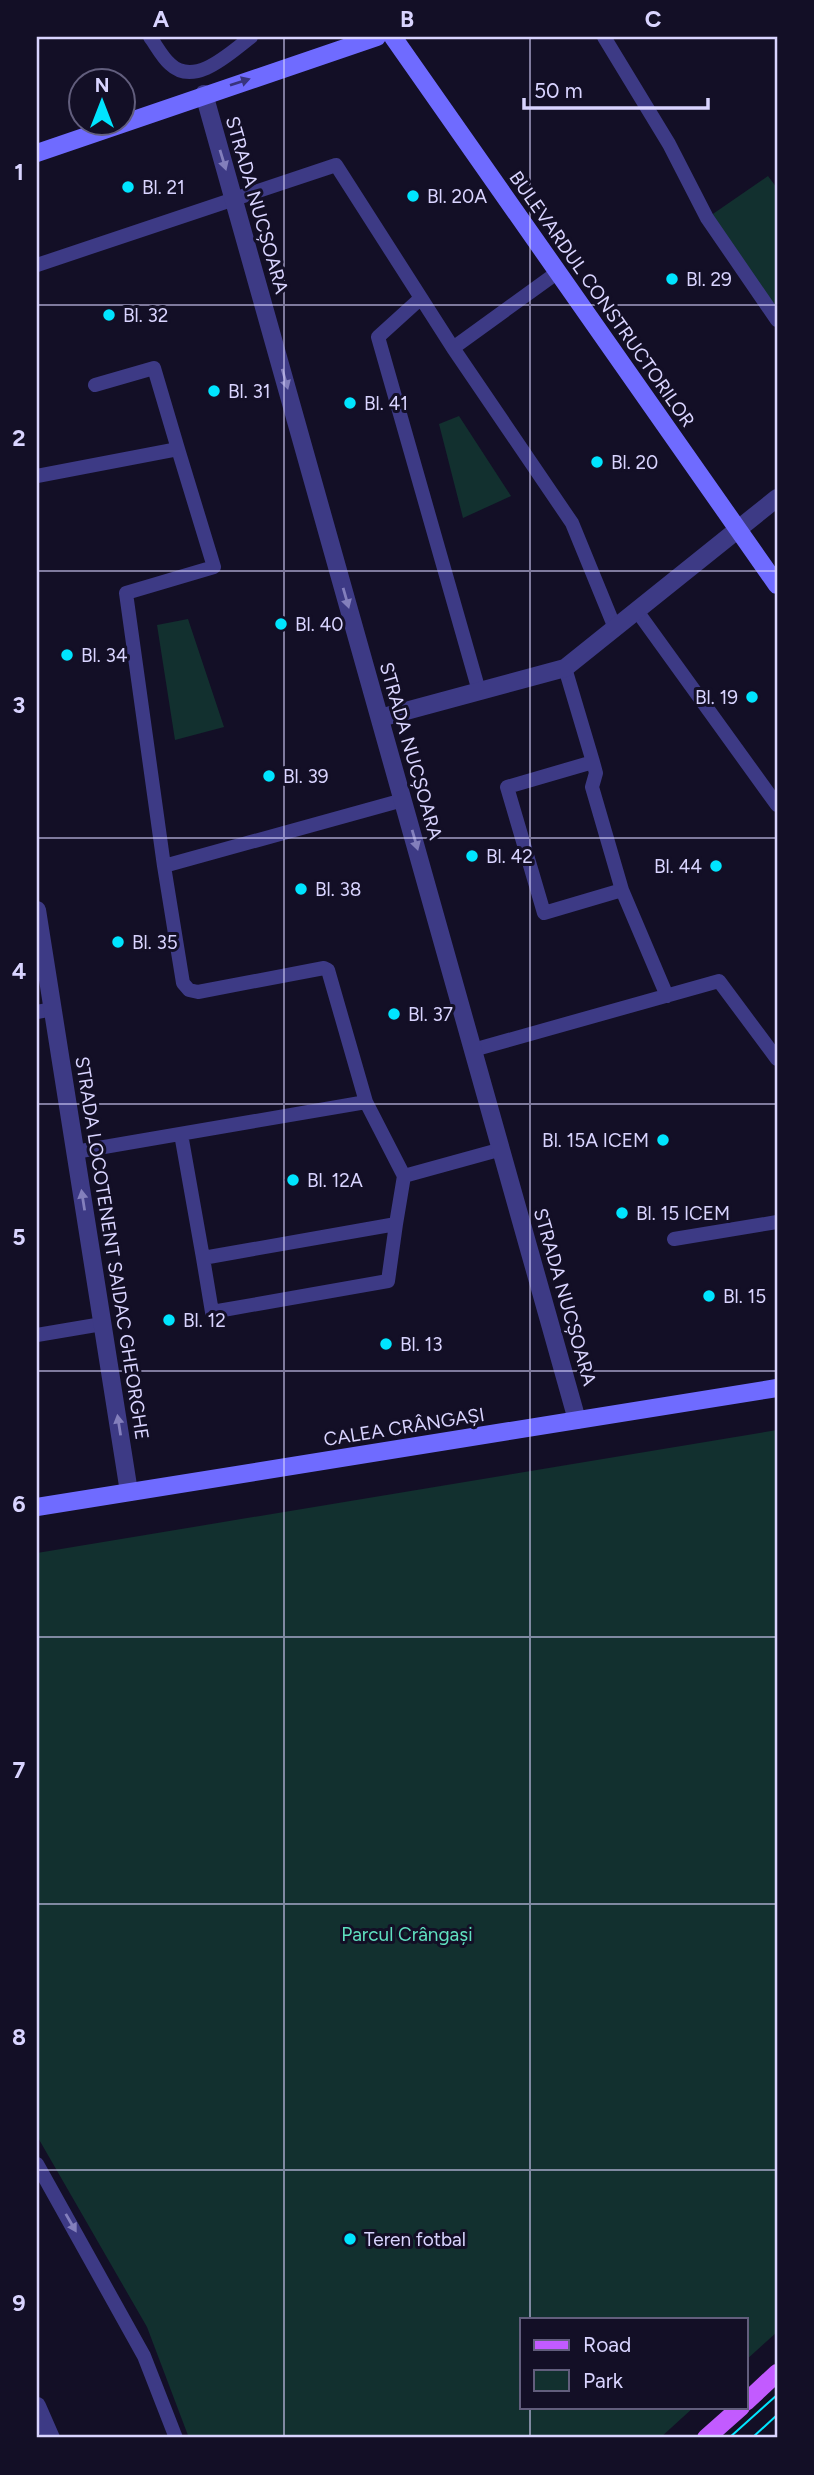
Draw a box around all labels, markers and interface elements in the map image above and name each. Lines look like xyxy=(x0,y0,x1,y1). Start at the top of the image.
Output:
text: A xyxy=(153,5,170,33)
text: B xyxy=(400,5,414,33)
text: C xyxy=(645,5,662,33)
north arrow xyxy=(66,66,136,136)
scale bar xyxy=(524,66,707,110)
text: N xyxy=(95,74,109,97)
one-way arrow xyxy=(230,77,251,87)
text: 50 m xyxy=(534,78,583,103)
street label: STRADA NUCȘOARA xyxy=(221,114,293,296)
one-way arrow xyxy=(218,150,228,171)
text: 1 xyxy=(14,158,24,186)
street label: BULEVARDUL CONSTRUCTORILOR xyxy=(504,167,700,431)
place label: Bl. 21 xyxy=(142,176,185,199)
marker: Bl. 21 xyxy=(120,179,136,195)
place label: Bl. 20A xyxy=(427,185,487,208)
marker: Bl. 20A xyxy=(405,188,421,204)
place label: Bl. 29 xyxy=(686,268,732,291)
marker: Bl. 29 xyxy=(664,271,680,287)
place label: Bl. 32 xyxy=(123,304,168,327)
marker: Bl. 32 xyxy=(101,307,117,323)
one-way arrow xyxy=(280,368,291,390)
place label: Bl. 31 xyxy=(228,380,271,403)
marker: Bl. 31 xyxy=(206,383,222,399)
place label: Bl. 41 xyxy=(364,392,408,415)
marker: Bl. 41 xyxy=(342,395,358,411)
text: 2 xyxy=(12,424,26,452)
place label: Bl. 20 xyxy=(611,451,658,474)
marker: Bl. 20 xyxy=(589,454,605,470)
one-way arrow xyxy=(342,588,352,609)
place label: Bl. 40 xyxy=(295,613,343,636)
marker: Bl. 40 xyxy=(273,616,289,632)
place label: Bl. 34 xyxy=(81,644,128,667)
marker: Bl. 34 xyxy=(59,647,75,663)
street label: STRADA NUCȘOARA xyxy=(375,660,447,842)
place label: Bl. 19 xyxy=(695,686,738,709)
marker: Bl. 19 xyxy=(744,689,760,705)
text: 3 xyxy=(13,691,25,719)
place label: Bl. 39 xyxy=(283,765,329,788)
marker: Bl. 39 xyxy=(261,768,277,784)
one-way arrow xyxy=(410,830,420,851)
place label: Bl. 42 xyxy=(486,845,533,868)
marker: Bl. 42 xyxy=(464,848,480,864)
place label: Bl. 44 xyxy=(654,855,702,878)
marker: Bl. 44 xyxy=(708,858,724,874)
place label: Bl. 38 xyxy=(315,878,361,901)
marker: Bl. 38 xyxy=(293,881,309,897)
place label: Bl. 35 xyxy=(132,931,178,954)
marker: Bl. 35 xyxy=(110,934,126,950)
text: 4 xyxy=(12,957,26,985)
place label: Bl. 37 xyxy=(408,1003,453,1026)
marker: Bl. 37 xyxy=(386,1006,402,1022)
street label: STRADA LOCOTENENT SAIDAC GHEORGHE xyxy=(70,1055,154,1441)
place label: Bl. 15A ICEM xyxy=(542,1129,649,1152)
marker: Bl. 15A ICEM xyxy=(655,1132,671,1148)
place label: Bl. 12A xyxy=(307,1169,363,1192)
marker: Bl. 12A xyxy=(285,1172,301,1188)
one-way arrow xyxy=(77,1189,88,1211)
place label: Bl. 15 ICEM xyxy=(636,1202,730,1225)
marker: Bl. 15 ICEM xyxy=(614,1205,630,1221)
street label: STRADA NUCȘOARA xyxy=(529,1206,601,1388)
text: 5 xyxy=(12,1223,26,1251)
place label: Bl. 15 xyxy=(723,1285,766,1308)
marker: Bl. 15 xyxy=(701,1288,717,1304)
place label: Bl. 12 xyxy=(183,1309,226,1332)
marker: Bl. 12 xyxy=(161,1312,177,1328)
place label: Bl. 13 xyxy=(400,1333,443,1356)
marker: Bl. 13 xyxy=(378,1336,394,1352)
street label: CALEA CRÂNGAȘI xyxy=(322,1403,486,1451)
one-way arrow xyxy=(113,1414,124,1436)
text: 6 xyxy=(12,1490,26,1518)
text: 7 xyxy=(13,1756,26,1784)
park label: Parcul Crângași xyxy=(341,1923,473,1946)
text: 8 xyxy=(12,2023,26,2051)
one-way arrow xyxy=(65,2213,77,2233)
place label: Teren fotbal xyxy=(364,2228,466,2251)
marker: Teren fotbal xyxy=(342,2231,358,2247)
text: 9 xyxy=(12,2289,26,2317)
legend xyxy=(520,2318,748,2408)
text: Road xyxy=(583,2332,631,2357)
text: Park xyxy=(583,2368,624,2393)

